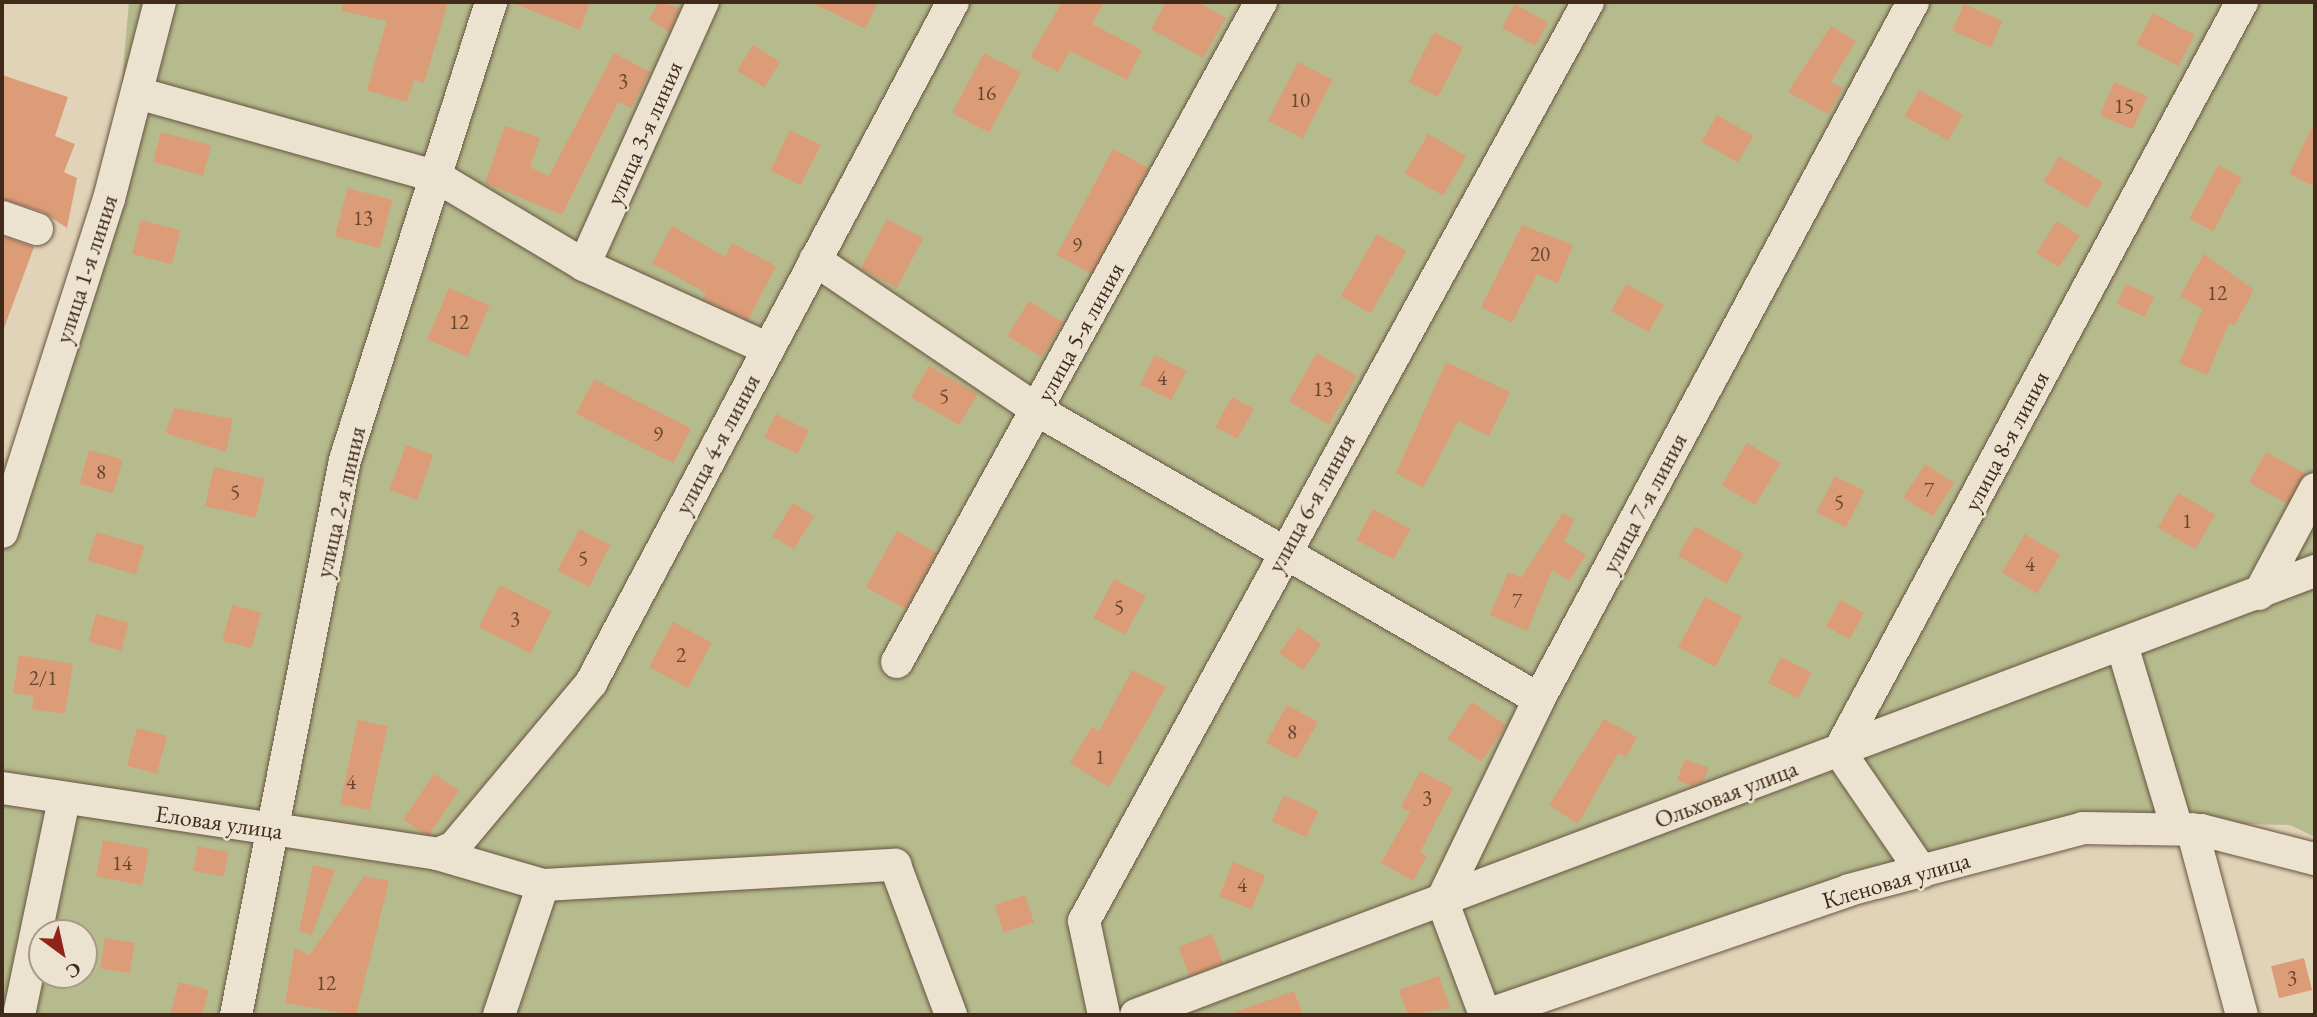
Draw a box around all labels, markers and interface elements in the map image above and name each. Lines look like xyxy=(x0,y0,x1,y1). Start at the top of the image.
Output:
street label: улица 3-я линия xyxy=(599,57,689,209)
house number: 3 xyxy=(618,68,628,94)
house number: 16 xyxy=(976,80,996,106)
house number: 10 xyxy=(1290,87,1310,113)
house number: 15 xyxy=(2114,93,2134,119)
street label: улица 1-я линия xyxy=(48,191,124,347)
house number: 13 xyxy=(353,205,373,231)
house number: 9 xyxy=(1072,232,1082,258)
house number: 20 xyxy=(1530,241,1550,267)
street label: улица 5-я линия xyxy=(1030,257,1130,407)
house number: 12 xyxy=(2207,280,2227,306)
house number: 12 xyxy=(449,309,469,335)
house number: 4 xyxy=(1157,365,1167,391)
street label: улица 8-я линия xyxy=(1957,366,2055,516)
street label: улица 4-я линия xyxy=(668,369,766,519)
house number: 13 xyxy=(1313,376,1333,402)
house number: 5 xyxy=(939,383,949,409)
house number: 9 xyxy=(653,421,663,447)
street label: улица 2-я линия xyxy=(309,423,371,581)
street label: улица 6-я линия xyxy=(1261,428,1361,578)
street label: улица 7-я линия xyxy=(1595,428,1693,578)
house number: 8 xyxy=(96,459,106,485)
house number: 7 xyxy=(1924,477,1934,503)
house number: 5 xyxy=(230,479,240,505)
house number: 5 xyxy=(1834,489,1844,515)
house number: 1 xyxy=(2182,508,2192,534)
house number: 5 xyxy=(578,545,588,571)
house number: 4 xyxy=(2025,551,2035,577)
house number: 7 xyxy=(1512,588,1522,614)
house number: 5 xyxy=(1114,594,1124,620)
house number: 3 xyxy=(510,606,520,632)
house number: 2 xyxy=(676,642,686,668)
house number: 2/1 xyxy=(29,665,57,691)
house number: 8 xyxy=(1287,719,1297,745)
house number: 1 xyxy=(1095,744,1105,770)
street label: Ольховая улица xyxy=(1650,753,1802,835)
house number: 4 xyxy=(346,769,356,795)
house number: 3 xyxy=(1422,785,1432,811)
street label: Еловая улица xyxy=(153,799,285,845)
street label: Кленовая улица xyxy=(1819,845,1973,915)
house number: 14 xyxy=(112,850,132,876)
house number: 4 xyxy=(1237,872,1247,898)
north arrow xyxy=(28,919,98,989)
text: С xyxy=(61,956,86,985)
house number: 3 xyxy=(2287,965,2297,991)
house number: 12 xyxy=(316,970,336,996)

